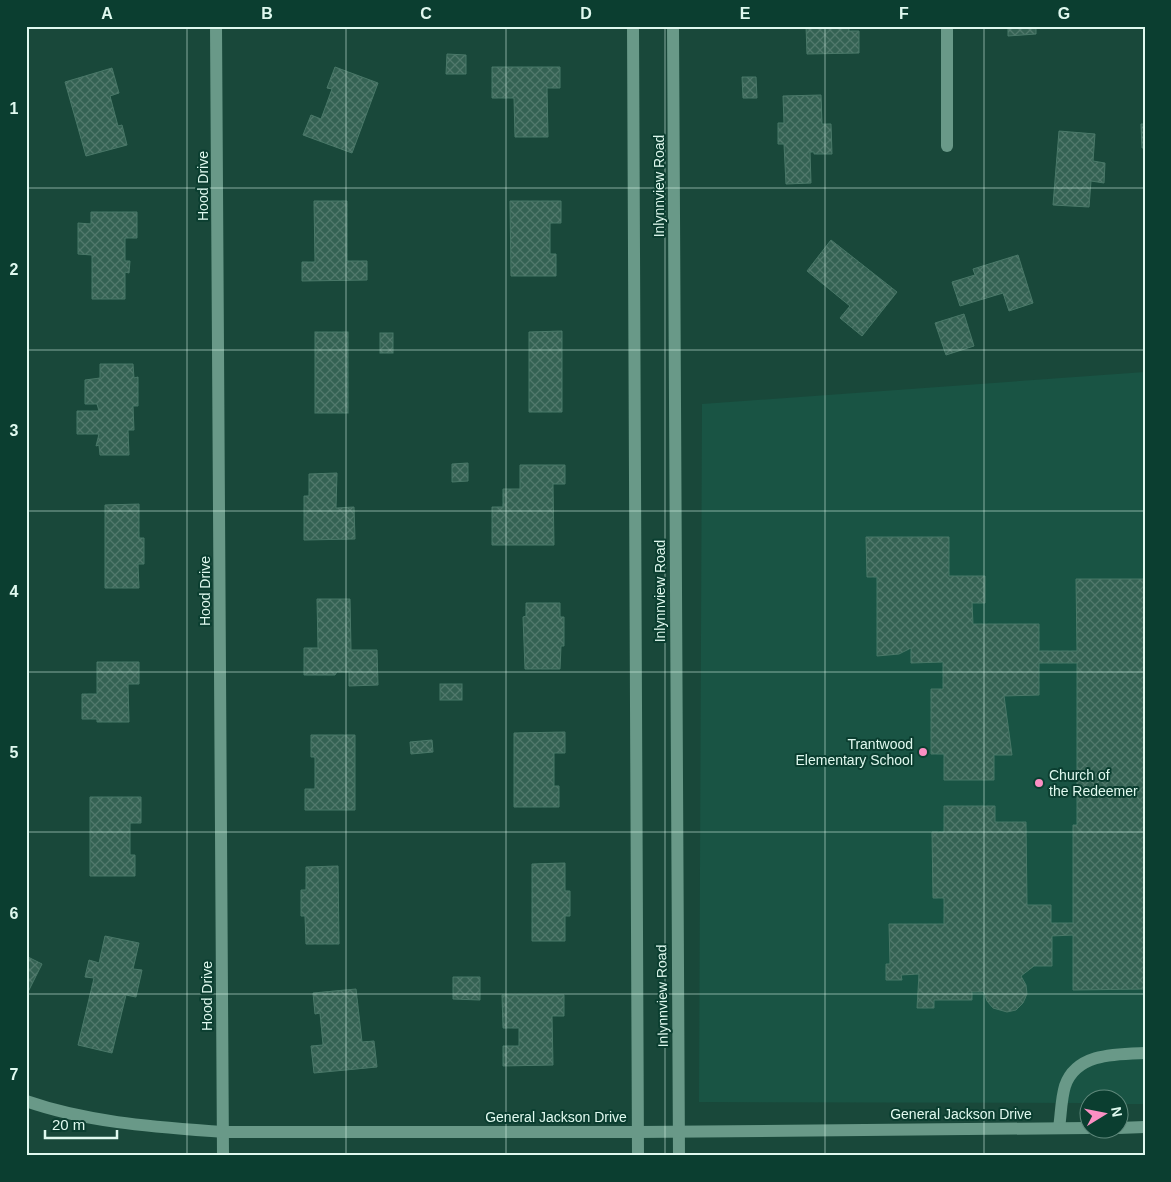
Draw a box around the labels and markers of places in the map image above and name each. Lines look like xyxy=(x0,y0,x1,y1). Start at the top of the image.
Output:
place label: Trantwood Elementary School xyxy=(795,736,913,768)
marker: Trantwood Elementary School xyxy=(917,746,929,758)
place label: Church of the Redeemer xyxy=(1049,767,1138,799)
marker: Church of the Redeemer xyxy=(1033,777,1045,789)

